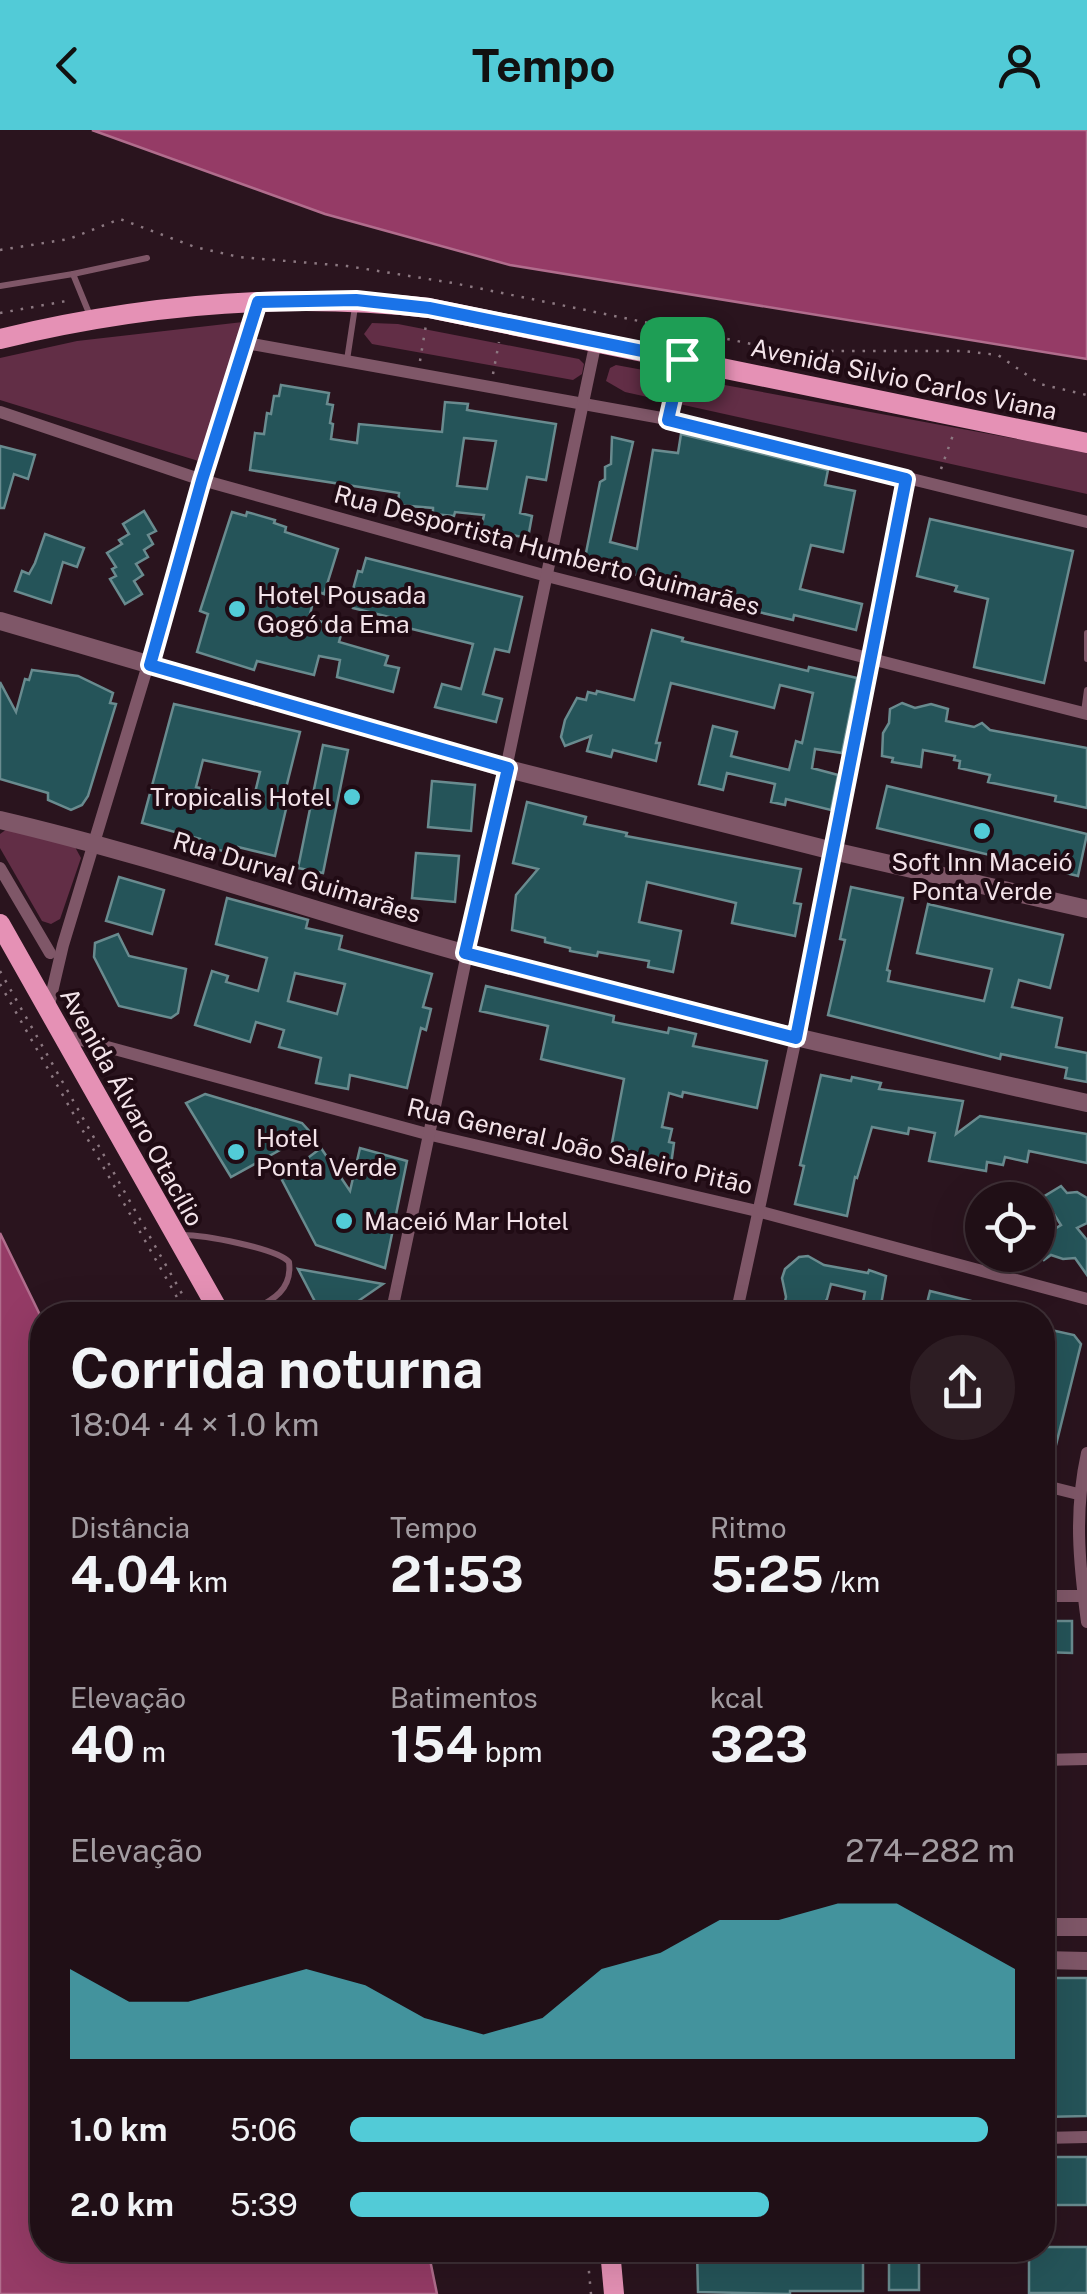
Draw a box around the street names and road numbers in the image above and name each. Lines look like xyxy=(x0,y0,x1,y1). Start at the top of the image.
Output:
street label: Avenida Silvio Carlos Viana xyxy=(748,332,1060,426)
street label: Rua Desportista Humberto Guimarães xyxy=(331,479,763,621)
street label: Rua Durval Guimarães xyxy=(169,825,425,929)
street label: Avenida Álvaro Otacílio xyxy=(54,983,210,1231)
street label: Rua General João Saleiro Pitão xyxy=(404,1092,756,1200)

